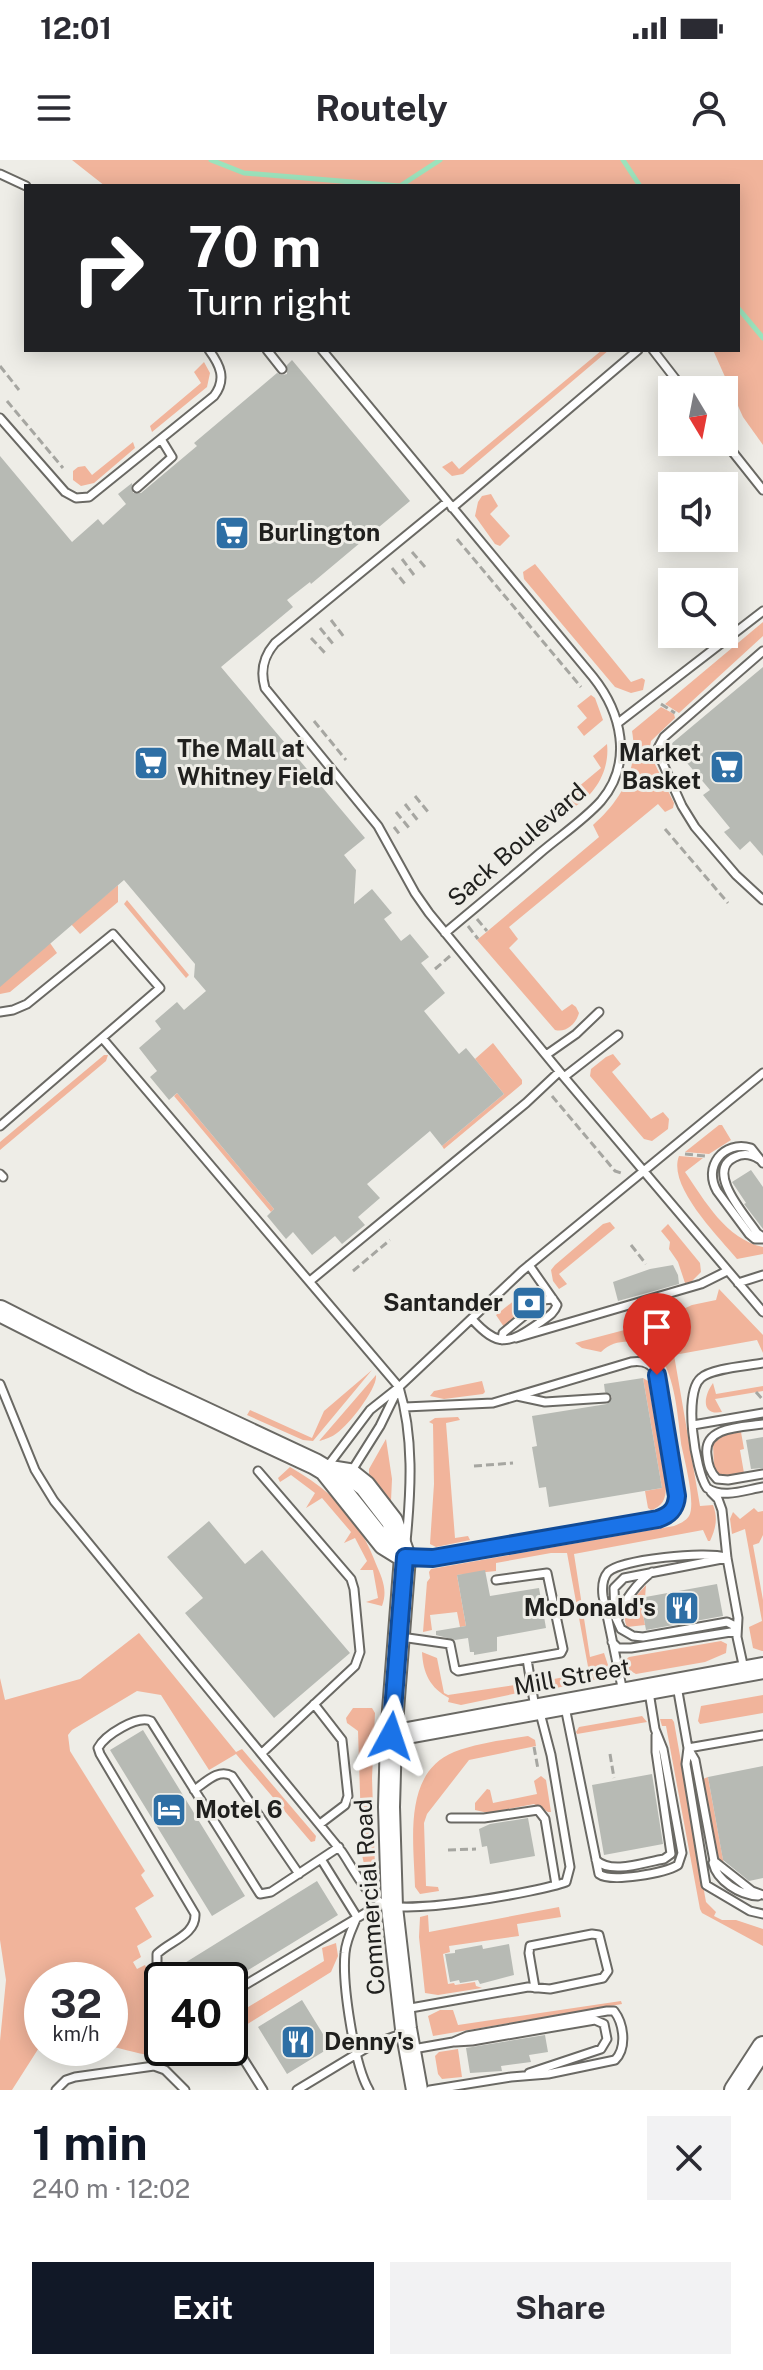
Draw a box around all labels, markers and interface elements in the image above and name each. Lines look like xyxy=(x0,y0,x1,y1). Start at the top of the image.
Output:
text: 12:01 xyxy=(40,10,112,46)
icon: menu xyxy=(32,86,76,130)
icon: person xyxy=(687,86,731,130)
text: Routely xyxy=(315,87,448,129)
text: 70 m xyxy=(188,214,321,280)
icon: right xyxy=(56,216,160,320)
text: Turn right xyxy=(188,281,351,323)
north arrow xyxy=(658,376,738,456)
map controls xyxy=(658,376,738,648)
button: sound xyxy=(658,472,738,552)
supermarket icon: Burlington xyxy=(213,514,251,552)
place label: Burlington xyxy=(258,518,380,546)
button: search xyxy=(658,568,738,648)
place label: The Mall at Whitney Field xyxy=(177,734,334,790)
place label: Market Basket xyxy=(619,738,701,794)
supermarket icon: The Mall at Whitney Field xyxy=(132,744,170,782)
supermarket icon: Market Basket xyxy=(708,748,746,786)
street label: Sack Boulevard xyxy=(442,777,591,912)
bank icon: Santander xyxy=(510,1284,548,1322)
place label: Santander xyxy=(383,1288,503,1316)
pin xyxy=(623,1293,691,1375)
icon: arrive xyxy=(635,1305,679,1349)
restaurant icon: McDonald's xyxy=(663,1589,701,1627)
place label: McDonald's xyxy=(524,1593,656,1621)
street label: Mill Street xyxy=(512,1652,632,1700)
position arrow xyxy=(349,1694,433,1778)
hotel icon: Motel 6 xyxy=(150,1791,188,1829)
place label: Motel 6 xyxy=(195,1795,283,1823)
street label: Commercial Road xyxy=(348,1798,390,1996)
speed limit sign: 40 xyxy=(144,1962,248,2066)
text: 32 xyxy=(50,1980,102,2027)
text: km/h xyxy=(52,2022,100,2046)
restaurant icon: Denny's xyxy=(279,2023,317,2061)
place label: Denny's xyxy=(324,2027,414,2055)
text: 1 min xyxy=(32,2114,148,2171)
button: close xyxy=(647,2116,731,2200)
text: 240 m · 12:02 xyxy=(32,2173,190,2204)
button: Exit xyxy=(32,2262,374,2354)
button: Share xyxy=(390,2262,731,2354)

